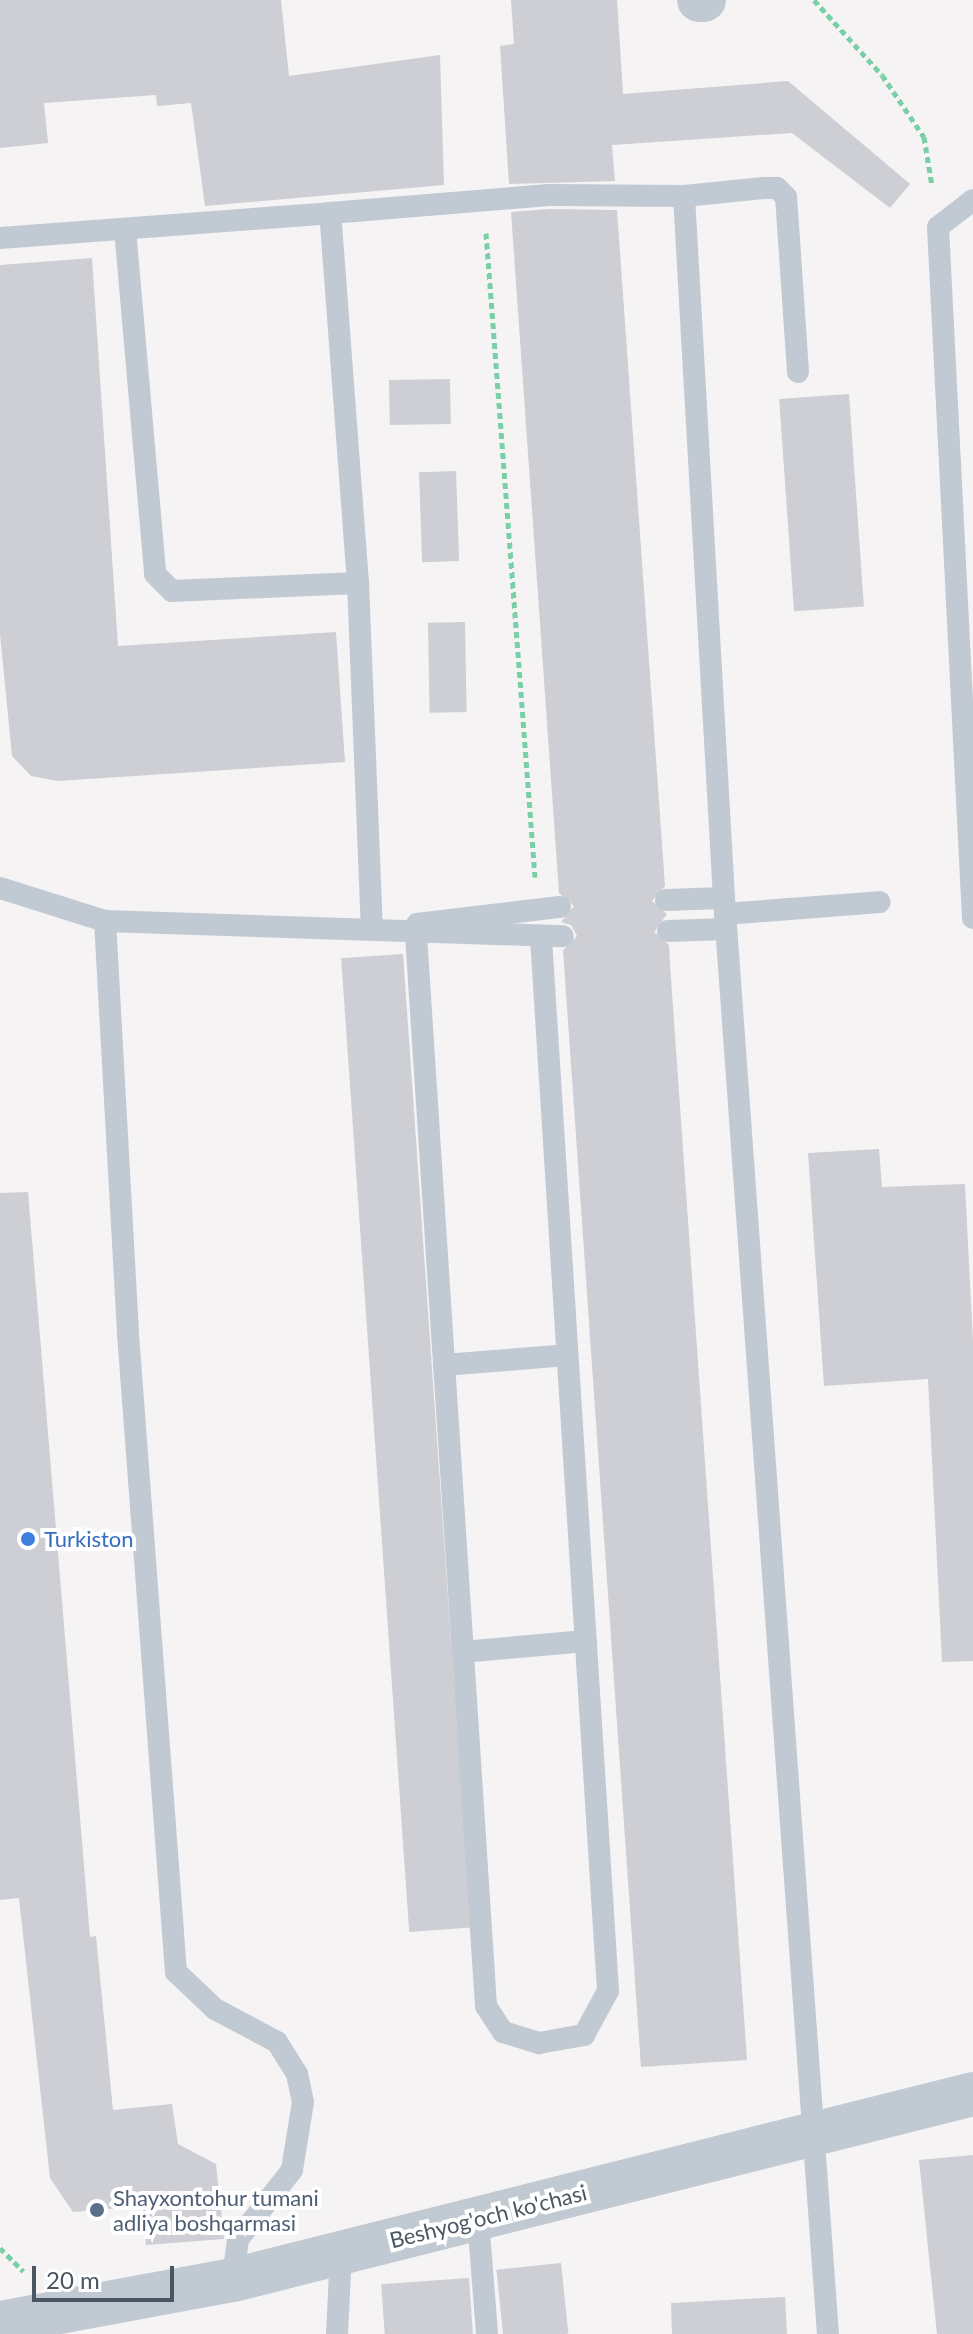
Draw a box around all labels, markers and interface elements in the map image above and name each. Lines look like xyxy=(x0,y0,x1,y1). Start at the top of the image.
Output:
place label: Turkiston xyxy=(44,1526,134,1552)
marker: Turkiston xyxy=(19,1530,37,1548)
street label: Beshyog'och ko'chasi xyxy=(387,2179,589,2253)
place label: Shayxontohur tumani adliya boshqarmasi xyxy=(113,2184,319,2236)
marker: Shayxontohur tumani adliya boshqarmasi xyxy=(88,2201,106,2219)
scale bar xyxy=(36,2250,178,2300)
text: 20 m xyxy=(46,2265,100,2294)

